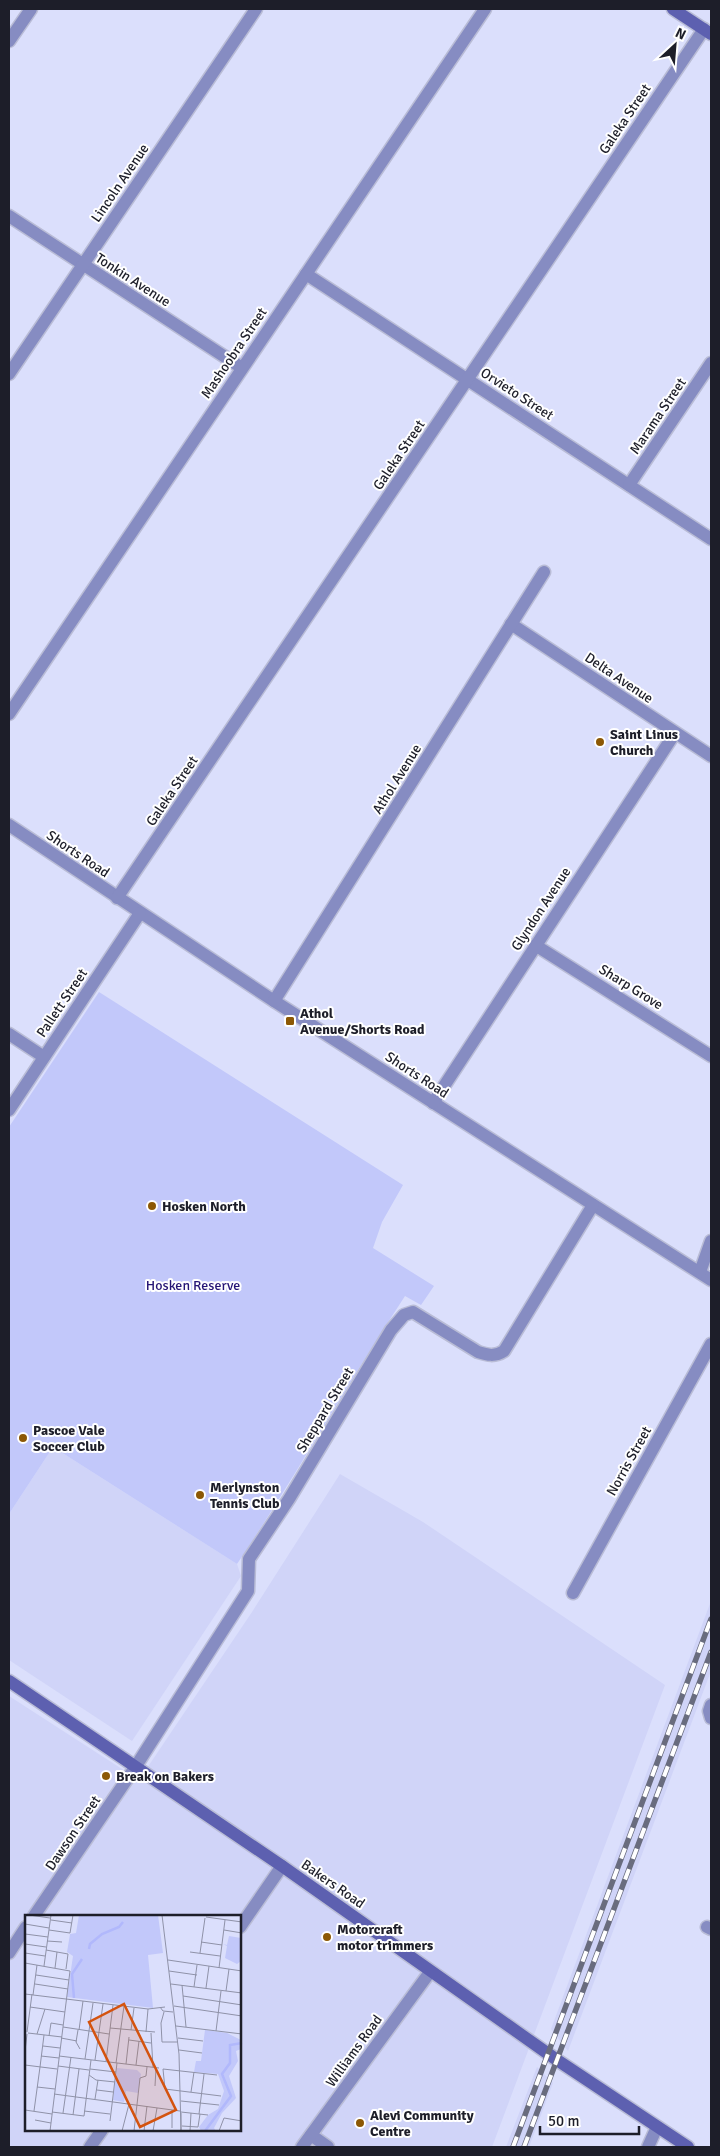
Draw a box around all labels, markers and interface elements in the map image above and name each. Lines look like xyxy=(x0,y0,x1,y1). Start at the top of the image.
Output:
north arrow xyxy=(650,20,700,70)
text: N xyxy=(672,24,689,44)
street label: Galeka Street xyxy=(595,81,655,157)
street label: Lincoln Avenue xyxy=(88,141,152,225)
street label: Tonkin Avenue xyxy=(92,249,174,311)
street label: Mashoobra Street xyxy=(197,304,271,402)
street label: Orvieto Street xyxy=(477,364,557,424)
street label: Marama Street xyxy=(626,375,690,457)
street label: Galeka Street xyxy=(369,417,429,493)
street label: Delta Avenue xyxy=(582,649,656,707)
place label: Saint Linus Church xyxy=(610,726,678,759)
marker: Saint Linus Church xyxy=(594,736,606,748)
street label: Athol Avenue xyxy=(369,741,425,817)
street label: Galeka Street xyxy=(142,753,202,829)
street label: Shorts Road xyxy=(43,827,113,881)
street label: Glyndon Avenue xyxy=(508,864,574,954)
street label: Sharp Grove xyxy=(596,961,666,1013)
street label: Pallett Street xyxy=(33,965,91,1041)
place label: Athol Avenue/Shorts Road xyxy=(300,1005,425,1038)
marker: Athol Avenue/Shorts Road xyxy=(284,1015,296,1027)
street label: Shorts Road xyxy=(382,1048,452,1102)
place label: Hosken North xyxy=(162,1198,246,1215)
marker: Hosken North xyxy=(146,1200,158,1212)
park label: Hosken Reserve xyxy=(146,1277,240,1294)
street label: Sheppard Street xyxy=(293,1364,357,1456)
place label: Pascoe Vale Soccer Club xyxy=(33,1422,105,1455)
street label: Norris Street xyxy=(603,1423,655,1499)
marker: Pascoe Vale Soccer Club xyxy=(17,1432,29,1444)
place label: Merlynston Tennis Club xyxy=(210,1479,280,1512)
marker: Merlynston Tennis Club xyxy=(194,1489,206,1501)
place label: Break on Bakers xyxy=(116,1768,214,1785)
marker: Break on Bakers xyxy=(100,1770,112,1782)
street label: Dawson Street xyxy=(42,1792,104,1874)
street label: Bakers Road xyxy=(298,1856,368,1912)
inset map xyxy=(25,1915,241,2131)
place label: Motorcraft motor trimmers xyxy=(337,1921,433,1954)
marker: Motorcraft motor trimmers xyxy=(321,1931,333,1943)
street label: Williams Road xyxy=(322,2012,386,2090)
scale bar xyxy=(540,2104,639,2136)
place label: Alevi Community Centre xyxy=(370,2107,474,2140)
text: 50 m xyxy=(548,2112,579,2130)
marker: Alevi Community Centre xyxy=(354,2117,366,2129)

